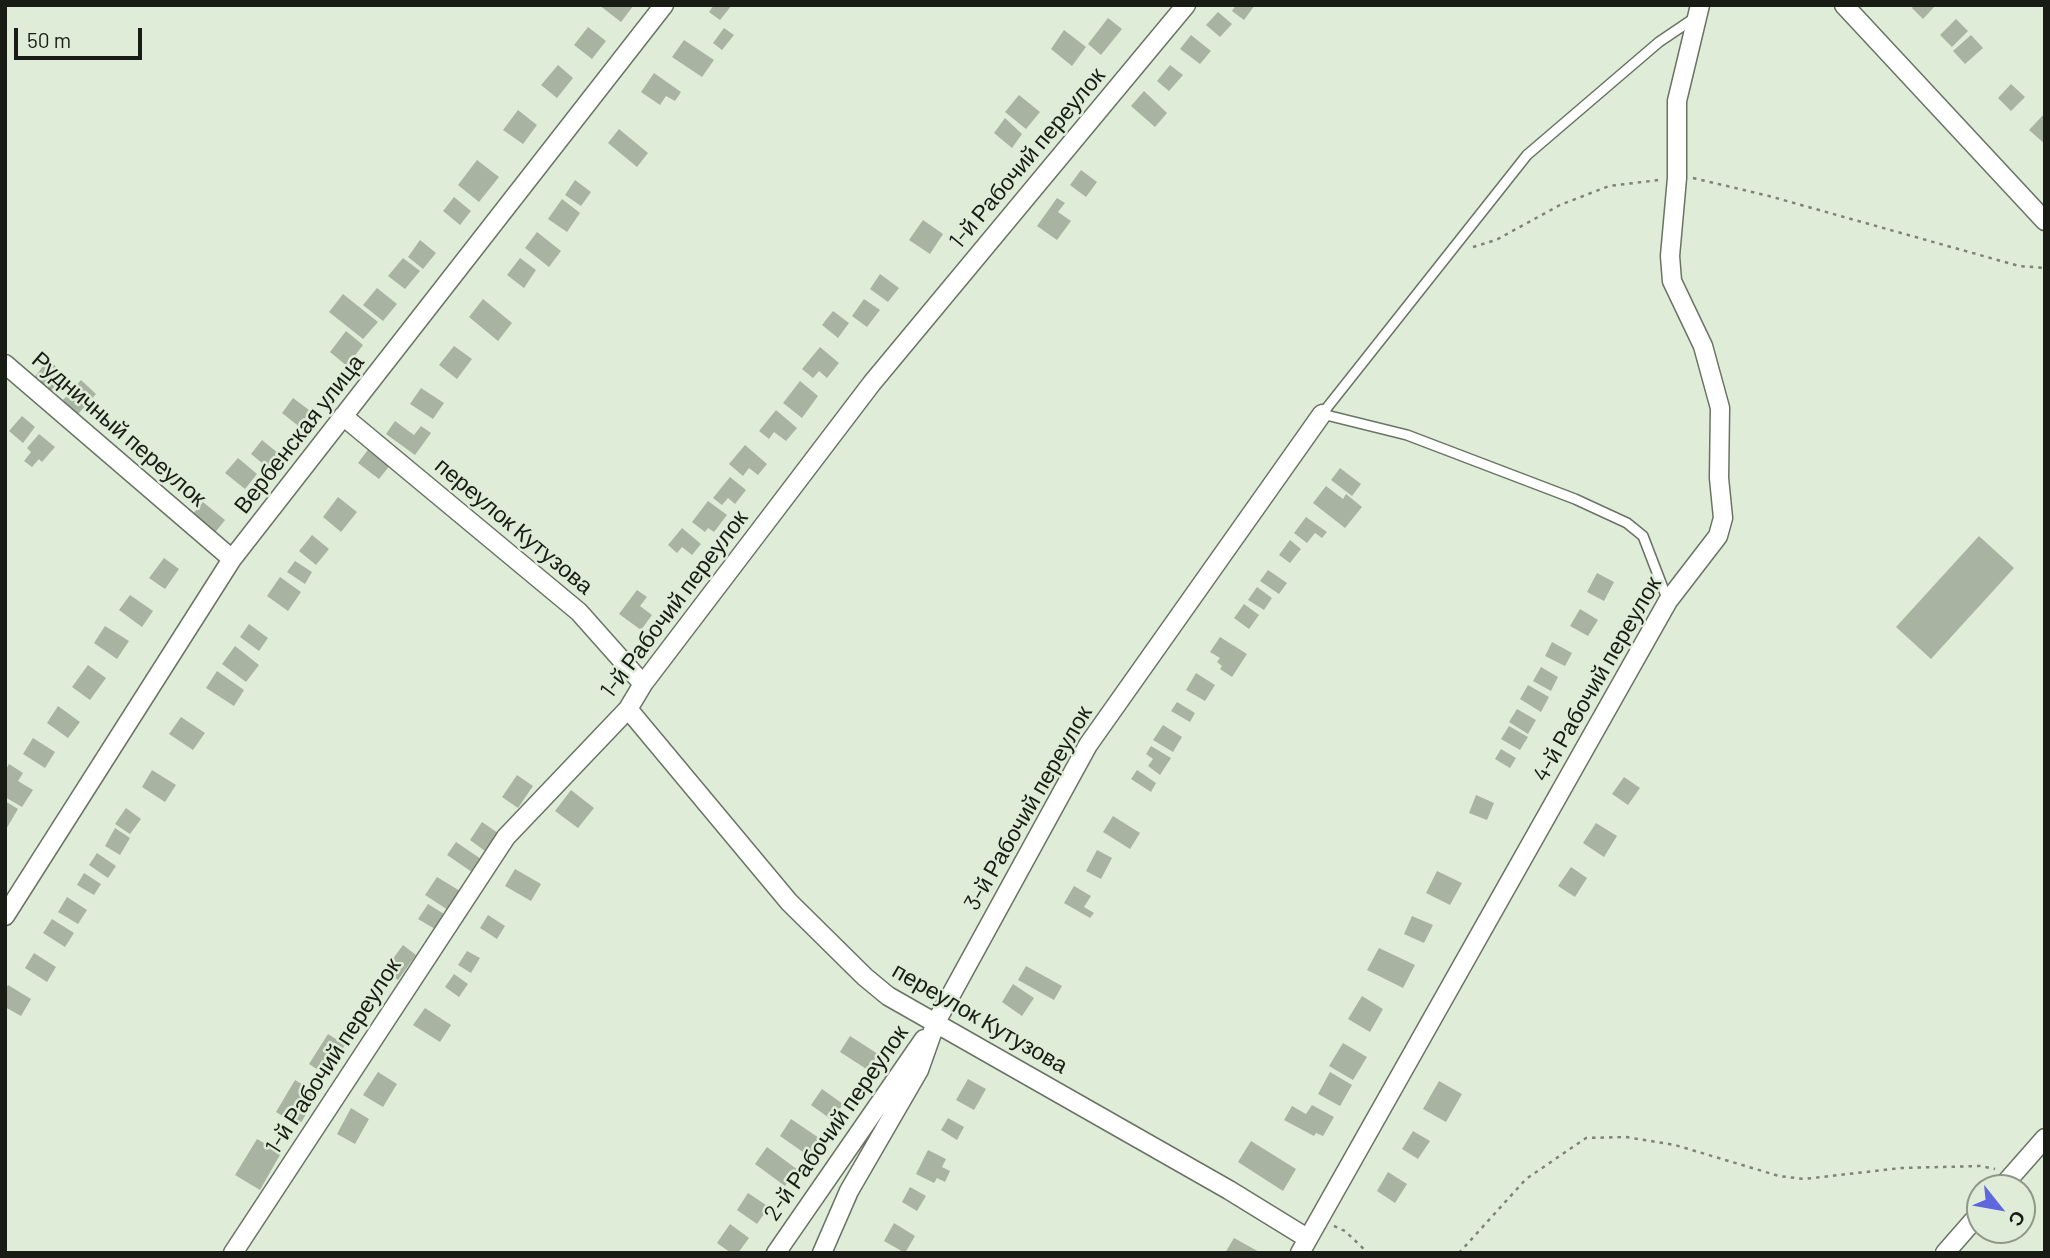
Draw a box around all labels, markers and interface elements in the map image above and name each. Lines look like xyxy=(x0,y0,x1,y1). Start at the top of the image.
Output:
scale bar xyxy=(18,14,145,58)
text: 50 m xyxy=(27,27,71,52)
street label: 1-й Рабочий переулок xyxy=(943,62,1111,254)
street label: Рудничный переулок xyxy=(26,346,212,512)
street label: Вербенская улица xyxy=(228,349,370,519)
street label: переулок Кутузова xyxy=(429,452,599,600)
street label: 1-й Рабочий переулок xyxy=(594,505,754,703)
street label: 4-й Рабочий переулок xyxy=(1527,571,1667,787)
street label: 3-й Рабочий переулок xyxy=(958,701,1098,915)
street label: 1-й Рабочий переулок xyxy=(259,953,407,1159)
street label: переулок Кутузова xyxy=(887,957,1073,1079)
street label: 2-й Рабочий переулок xyxy=(758,1020,914,1226)
north arrow xyxy=(1966,1174,2036,1244)
text: С xyxy=(2004,1207,2031,1231)

